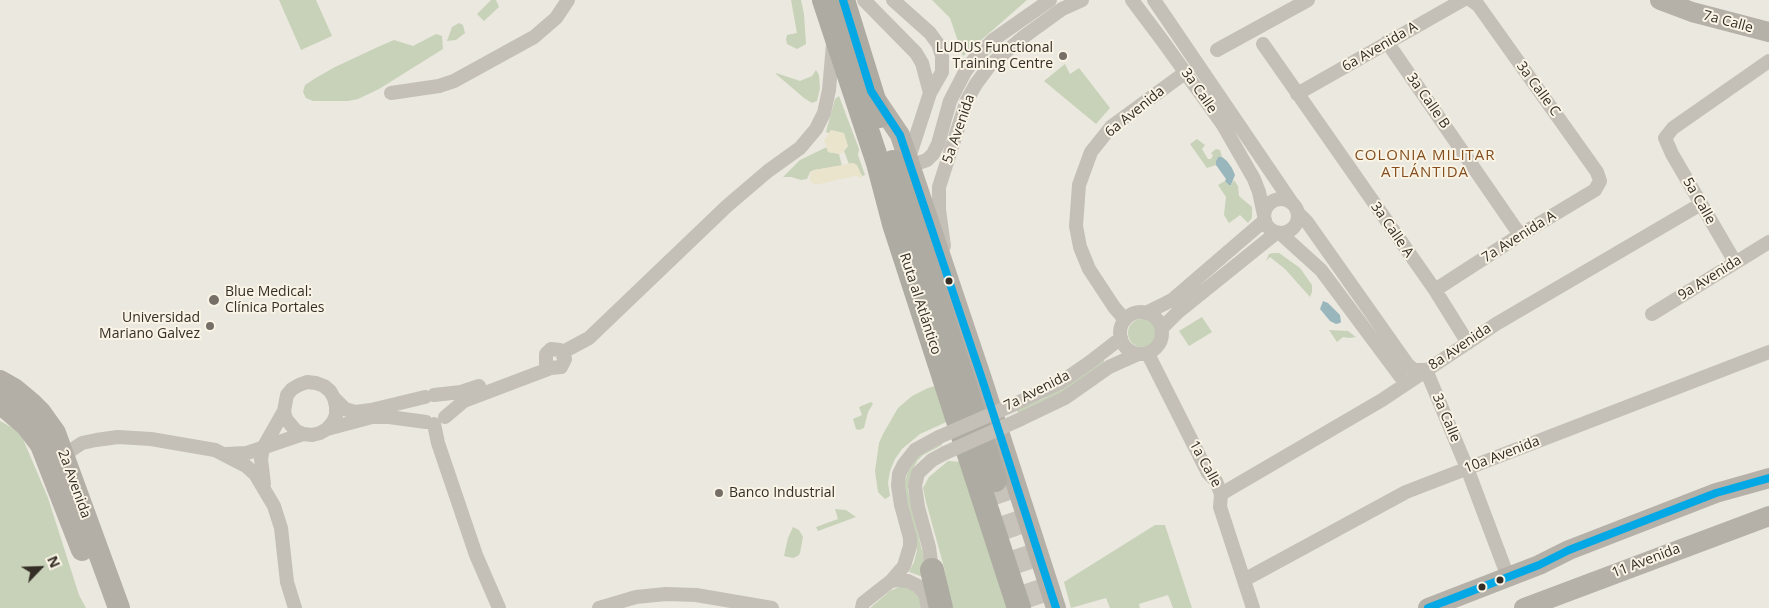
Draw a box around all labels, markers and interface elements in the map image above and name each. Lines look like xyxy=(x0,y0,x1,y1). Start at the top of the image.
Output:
street label: 7a Calle xyxy=(1701,7,1755,37)
street label: 6a Avenida A xyxy=(1339,19,1421,75)
place label: LUDUS Functional Training Centre xyxy=(936,40,1053,72)
marker: LUDUS Functional Training Centre xyxy=(1057,50,1069,62)
street label: 3a Calle C xyxy=(1513,58,1563,120)
street label: 3a Calle xyxy=(1178,65,1220,117)
street label: 3a Calle B xyxy=(1403,70,1453,132)
street label: 6a Avenida xyxy=(1102,83,1168,141)
street label: 5a Avenida xyxy=(939,92,979,166)
district label: COLONIA MILITAR ATLÁNTIDA xyxy=(1353,147,1497,182)
street label: 5a Calle xyxy=(1679,175,1719,227)
street label: 3a Calle A xyxy=(1367,199,1417,261)
street label: 7a Avenida A xyxy=(1479,208,1559,266)
street label: Ruta al Atlántico xyxy=(896,251,944,357)
street label: 9a Avenida xyxy=(1675,252,1745,304)
unlabelled marker xyxy=(944,276,954,286)
place label: Blue Medical: Clínica Portales xyxy=(225,284,325,316)
marker: Blue Medical: Clínica Portales xyxy=(207,293,221,307)
place label: Universidad Mariano Galvez xyxy=(99,310,200,342)
marker: Universidad Mariano Galvez xyxy=(204,320,216,332)
street label: 8a Avenida xyxy=(1426,320,1494,374)
street label: 7a Avenida xyxy=(1001,367,1073,415)
street label: 3a Calle xyxy=(1428,391,1464,445)
street label: 10a Avenida xyxy=(1462,433,1542,477)
street label: 1a Calle xyxy=(1185,438,1225,490)
street label: 2a Avenida xyxy=(54,447,94,521)
place label: Banco Industrial xyxy=(729,485,835,501)
marker: Banco Industrial xyxy=(713,487,725,499)
street label: 11 Avenida xyxy=(1609,540,1683,582)
north arrow xyxy=(15,543,65,593)
text: N xyxy=(43,553,65,571)
unlabelled marker xyxy=(1495,575,1505,585)
unlabelled marker xyxy=(1477,582,1487,592)

